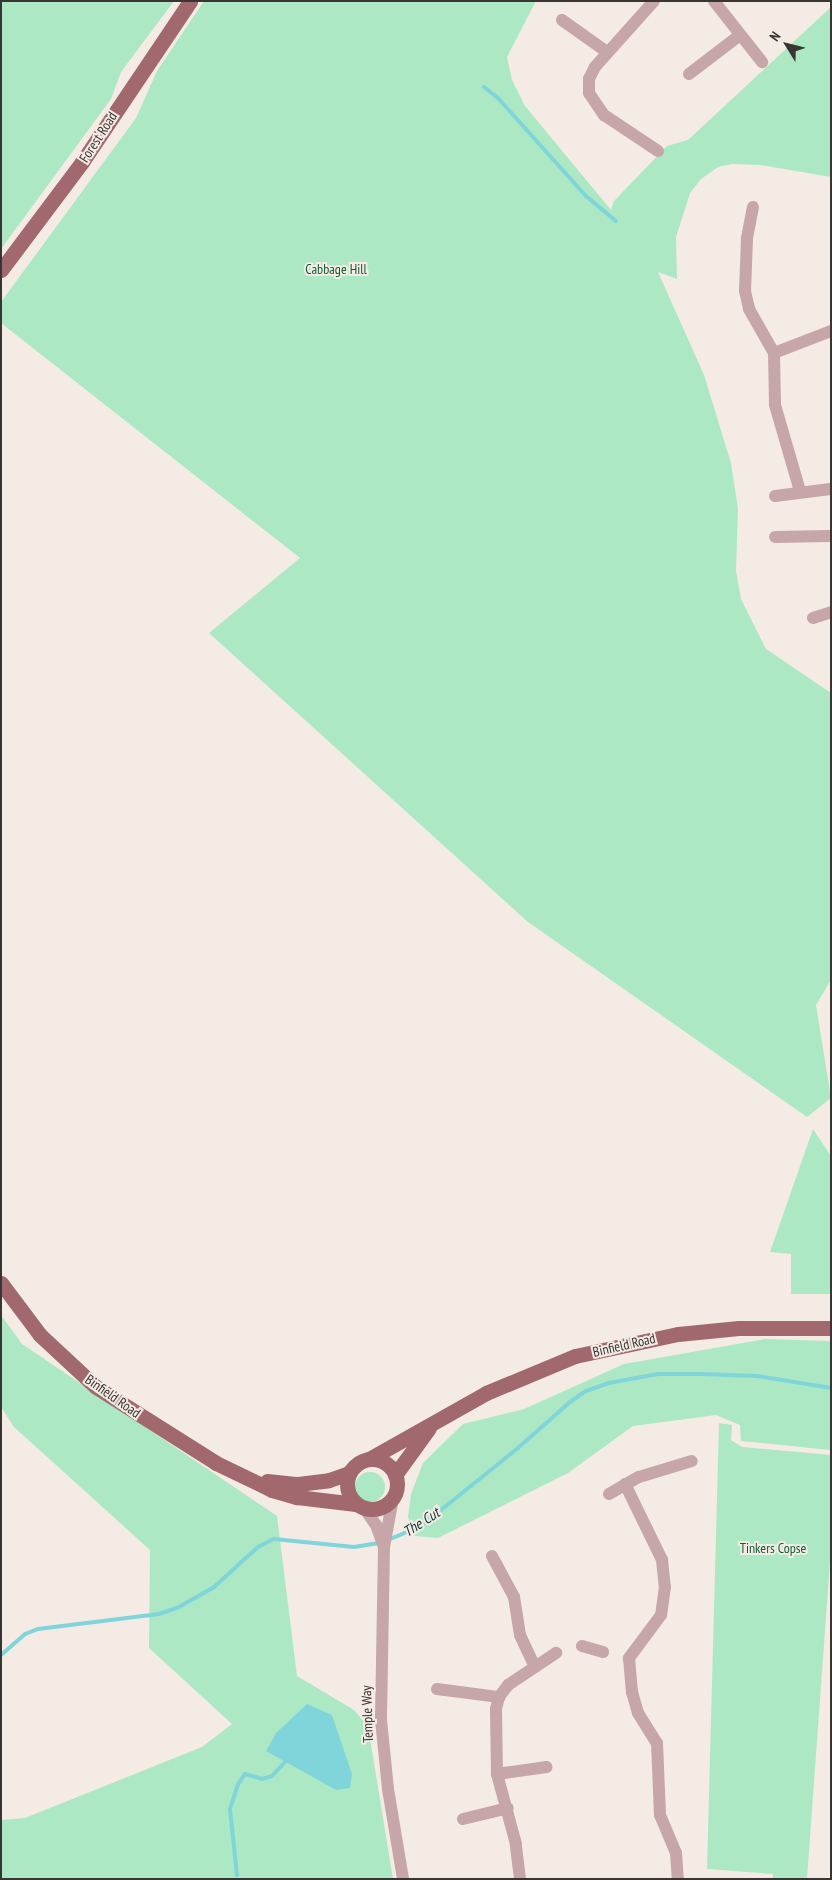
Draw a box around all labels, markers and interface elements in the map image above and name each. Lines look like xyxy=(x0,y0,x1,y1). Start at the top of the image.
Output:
north arrow xyxy=(762,20,812,70)
text: N xyxy=(765,28,784,45)
street label: Forest Road xyxy=(75,109,121,165)
park label: Cabbage Hill xyxy=(305,261,367,277)
street label: Binfield Road xyxy=(591,1330,657,1360)
street label: Binfield Road xyxy=(82,1371,144,1421)
water label: The Cut xyxy=(399,1504,443,1540)
park label: Tinkers Copse xyxy=(740,1540,806,1556)
street label: Temple Way xyxy=(358,1685,376,1743)

